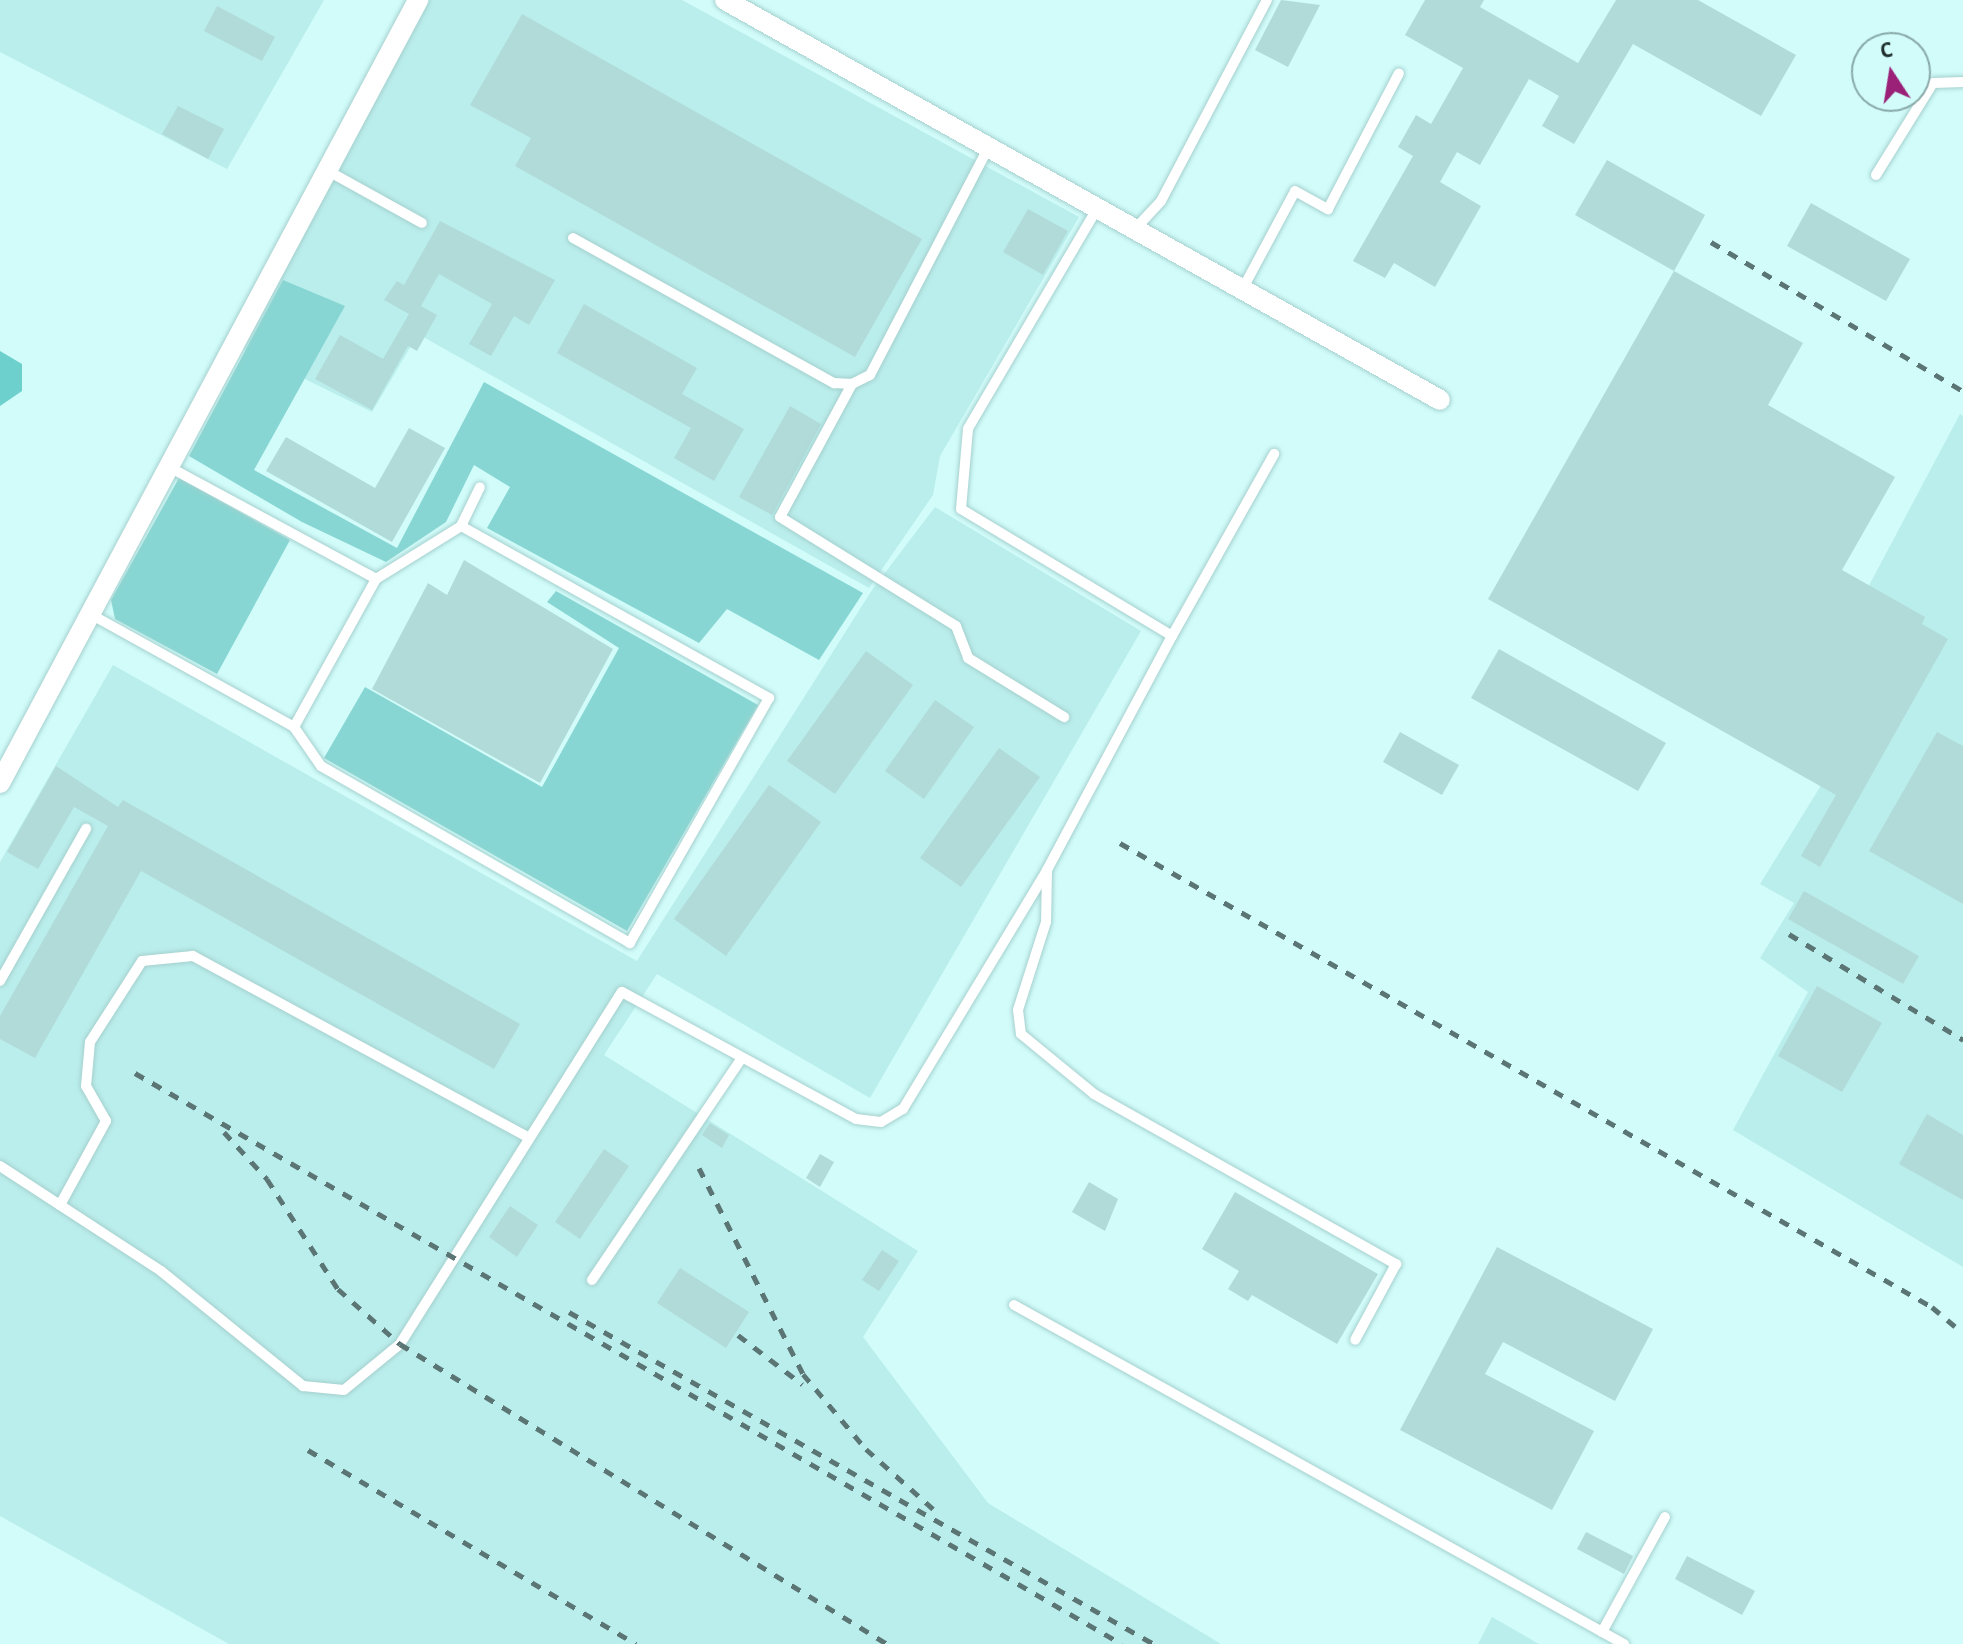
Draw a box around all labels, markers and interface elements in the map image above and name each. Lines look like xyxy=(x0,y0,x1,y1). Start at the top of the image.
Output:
north arrow xyxy=(1851,32,1931,112)
text: С xyxy=(1878,38,1895,63)

